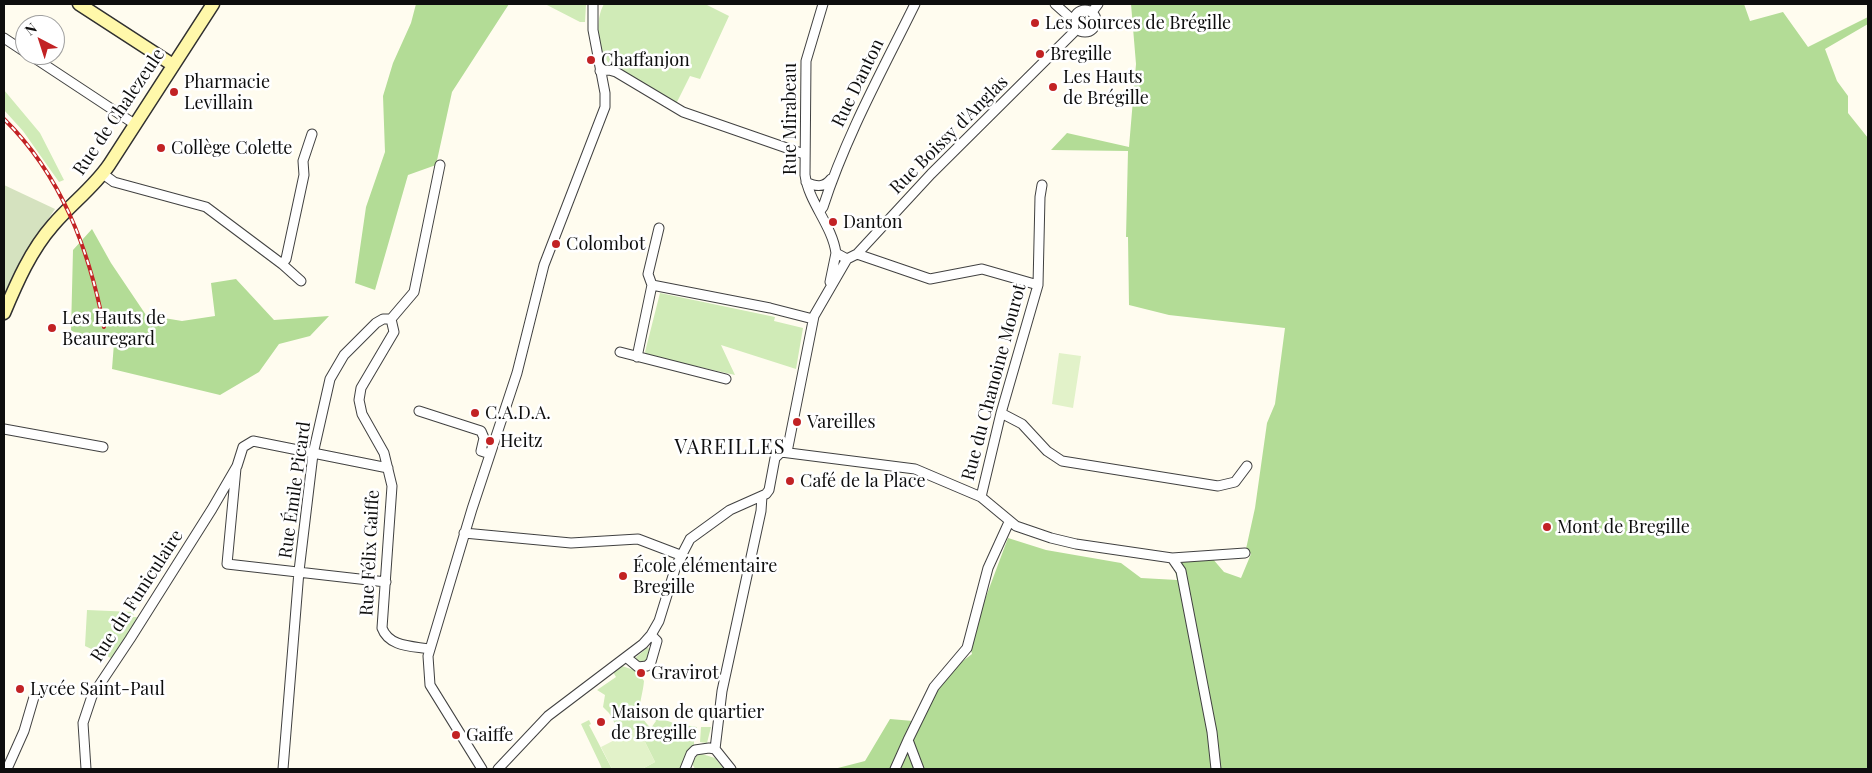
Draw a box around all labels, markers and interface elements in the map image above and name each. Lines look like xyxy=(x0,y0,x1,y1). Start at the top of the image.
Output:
place label: Les Sources de Brégille xyxy=(1045,12,1231,34)
north arrow xyxy=(15,15,65,65)
marker: Les Sources de Brégille xyxy=(1029,17,1041,29)
text: N xyxy=(21,18,41,39)
street label: Rue Danton xyxy=(827,35,889,131)
place label: Bregille xyxy=(1050,43,1112,65)
street label: Rue de Chalezeule xyxy=(69,45,169,179)
marker: Bregille xyxy=(1034,48,1046,60)
place label: Chaffanjon xyxy=(601,49,690,71)
marker: Chaffanjon xyxy=(585,54,597,66)
street label: Rue Mirabeau xyxy=(779,63,801,175)
place label: Les Hauts de Brégille xyxy=(1063,66,1149,108)
place label: Pharmacie Levillain xyxy=(184,71,270,114)
street label: Rue Boissy d'Anglas xyxy=(885,71,1013,199)
marker: Les Hauts de Brégille xyxy=(1047,81,1059,93)
marker: Pharmacie Levillain xyxy=(168,86,180,98)
place label: Collège Colette xyxy=(171,137,292,159)
marker: Collège Colette xyxy=(155,142,167,154)
place label: Danton xyxy=(843,211,903,233)
marker: Danton xyxy=(827,216,839,228)
place label: Colombot xyxy=(566,233,645,255)
marker: Colombot xyxy=(550,238,562,250)
street label: Rue du Chanoine Mourot xyxy=(957,281,1031,483)
place label: Les Hauts de Beauregard xyxy=(62,307,166,350)
marker: Les Hauts de Beauregard xyxy=(46,322,58,334)
place label: C.A.D.A. xyxy=(485,402,551,424)
marker: C.A.D.A. xyxy=(469,407,481,419)
place label: Vareilles xyxy=(807,411,876,433)
marker: Vareilles xyxy=(791,416,803,428)
street label: Rue Émile Picard xyxy=(275,420,315,560)
place label: Heitz xyxy=(500,430,543,452)
marker: Heitz xyxy=(484,435,496,447)
district label: VAREILLES xyxy=(673,436,787,460)
place label: Café de la Place xyxy=(800,470,926,492)
marker: Café de la Place xyxy=(784,475,796,487)
street label: Rue Félix Gaiffe xyxy=(356,489,384,617)
place label: Mont de Bregille xyxy=(1557,516,1690,538)
marker: Mont de Bregille xyxy=(1541,521,1553,533)
street label: Rue du Funiculaire xyxy=(86,526,188,666)
place label: École élémentaire Bregille xyxy=(633,555,777,598)
marker: École élémentaire Bregille xyxy=(617,570,629,582)
place label: Gravirot xyxy=(651,662,718,684)
marker: Gravirot xyxy=(635,667,647,679)
place label: Lycée Saint-Paul xyxy=(30,678,165,700)
marker: Lycée Saint-Paul xyxy=(14,683,26,695)
place label: Maison de quartier de Bregille xyxy=(611,701,764,744)
marker: Maison de quartier de Bregille xyxy=(595,716,607,728)
place label: Gaiffe xyxy=(466,724,513,746)
marker: Gaiffe xyxy=(450,729,462,741)

